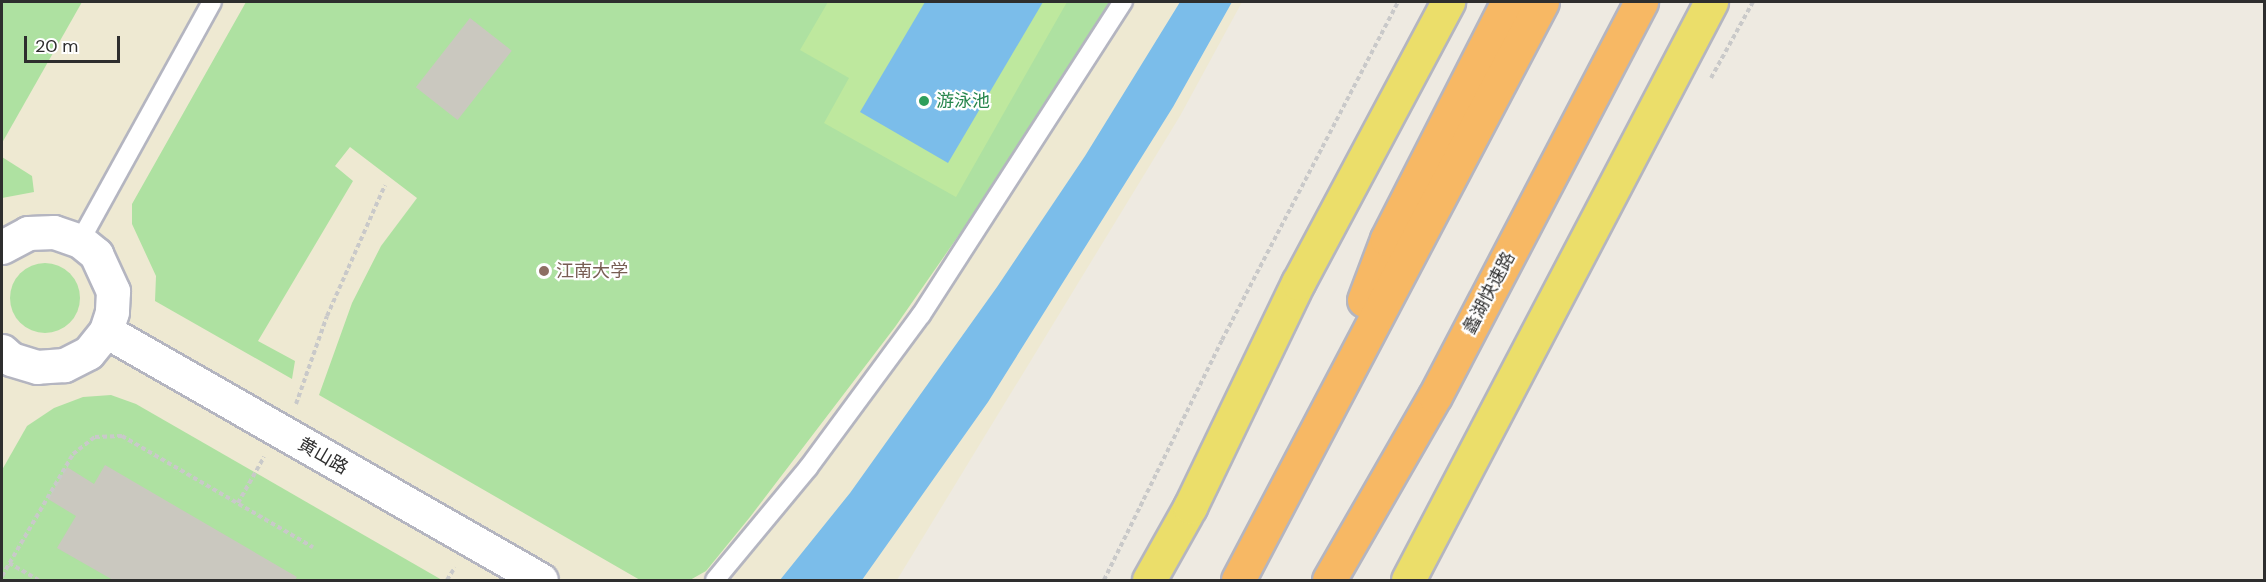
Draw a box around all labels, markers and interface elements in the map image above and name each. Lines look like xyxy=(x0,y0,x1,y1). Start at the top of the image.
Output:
scale bar xyxy=(27,24,123,62)
text: 20 m xyxy=(35,34,78,58)
place label: 游泳池 xyxy=(936,90,990,112)
marker: 游泳池 xyxy=(917,94,931,108)
street label: 蠡湖快速路 xyxy=(1458,248,1520,338)
place label: 江南大学 xyxy=(556,260,628,282)
marker: 江南大学 xyxy=(537,264,551,278)
street label: 黄山路 xyxy=(294,433,352,479)

